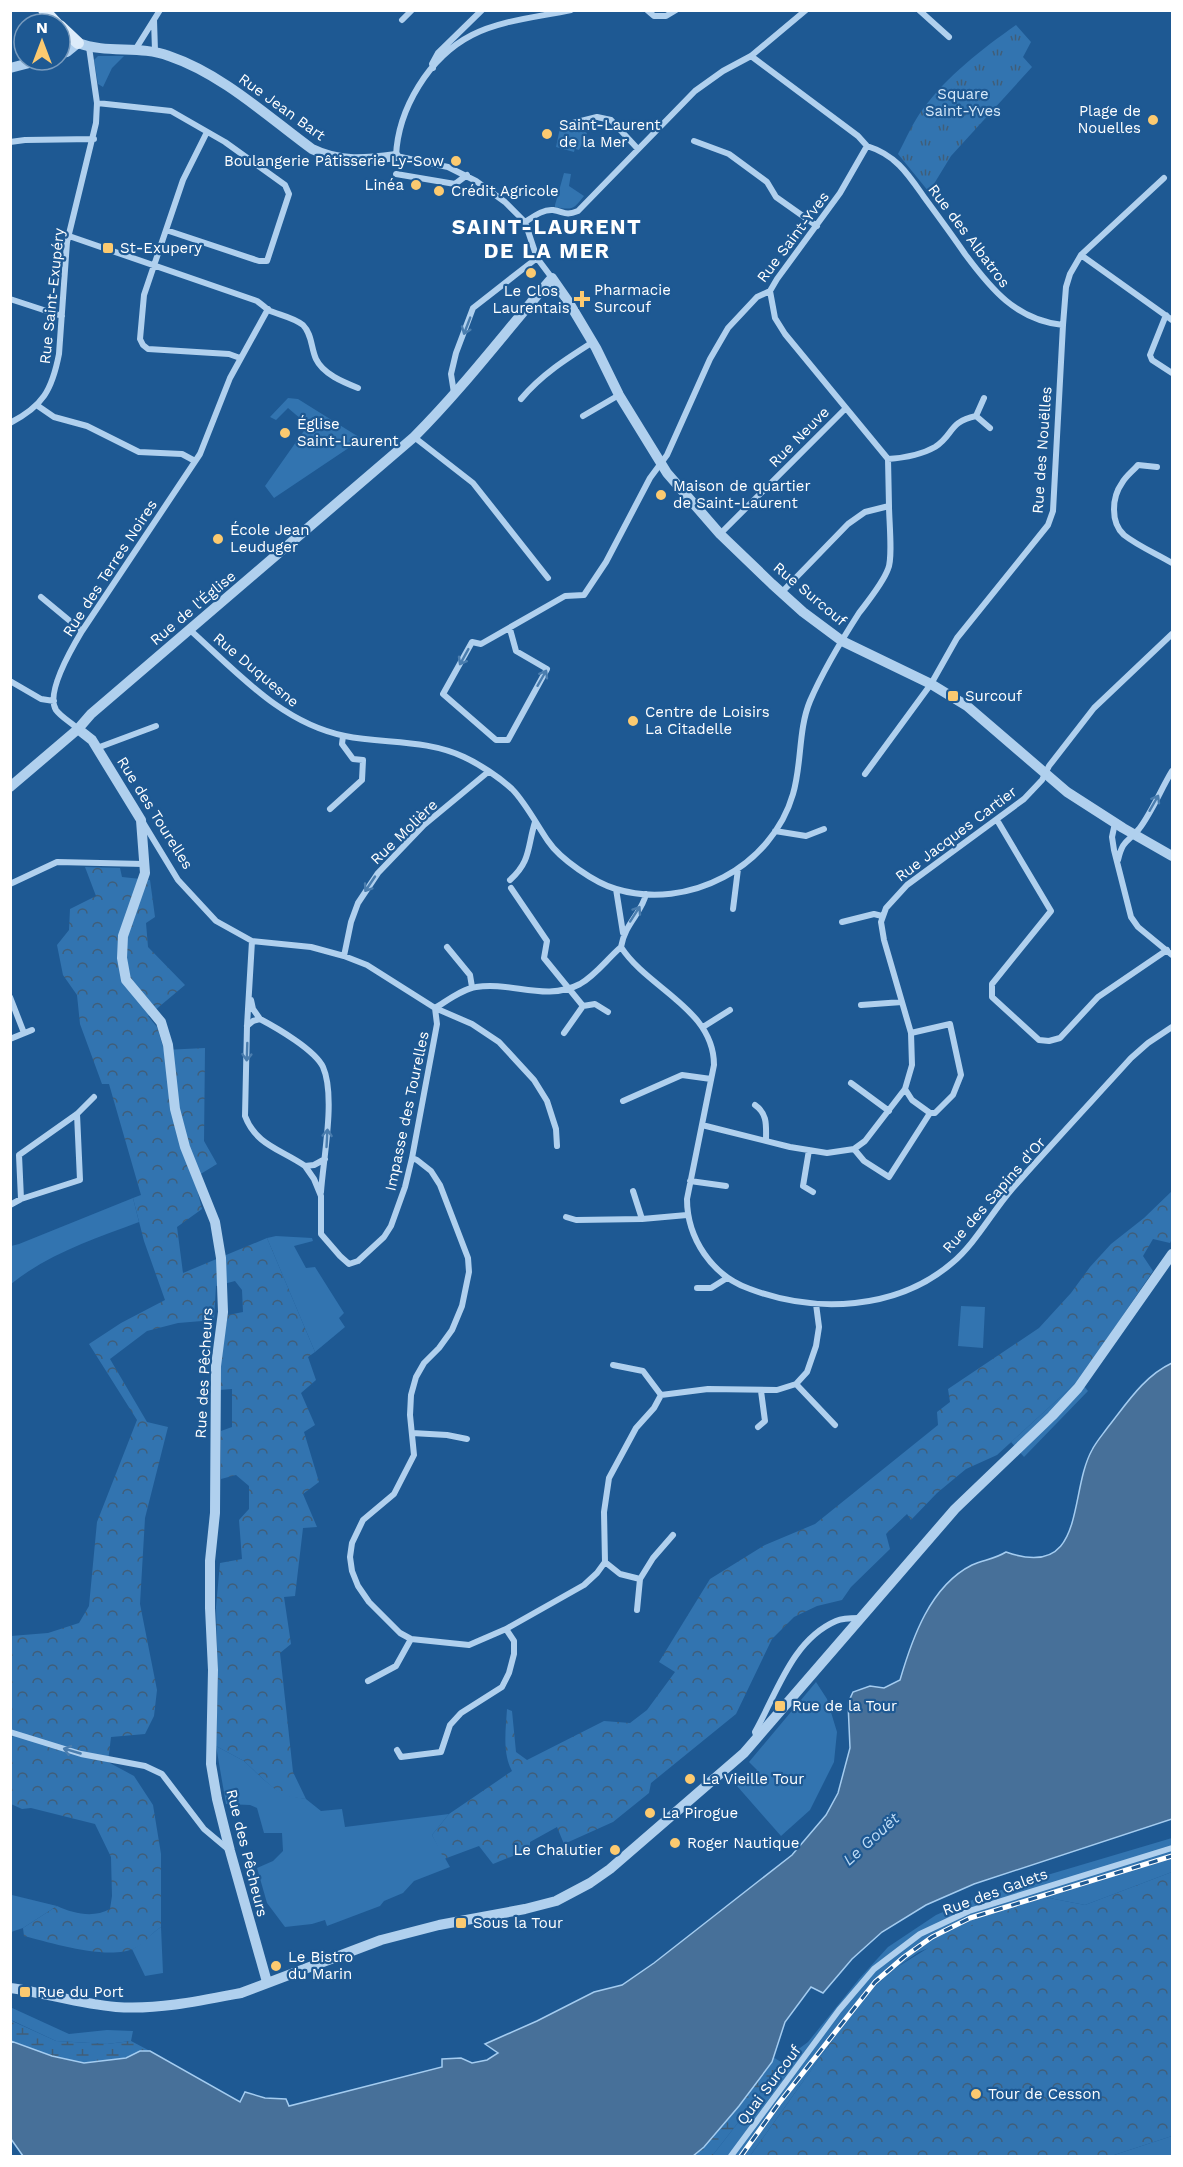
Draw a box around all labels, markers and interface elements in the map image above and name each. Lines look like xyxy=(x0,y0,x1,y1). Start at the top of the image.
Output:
north arrow xyxy=(12,12,72,72)
text: N xyxy=(36,18,48,37)
street label: Rue Jean Bart xyxy=(235,70,329,145)
park label: Square Saint-Yves xyxy=(925,85,1001,120)
place label: Plage de Nouelles xyxy=(1077,102,1141,137)
marker: Plage de Nouelles xyxy=(1146,113,1160,127)
place label: Saint-Laurent de la Mer xyxy=(559,116,661,151)
marker: Saint-Laurent de la Mer xyxy=(540,127,554,141)
place label: Boulangerie Pâtisserie Ly-Sow xyxy=(224,152,444,170)
marker: Boulangerie Pâtisserie Ly-Sow xyxy=(449,154,463,168)
place label: Linéa xyxy=(365,176,405,194)
marker: Linéa xyxy=(409,178,423,192)
street label: Rue des Albatros xyxy=(924,181,1014,291)
place label: Crédit Agricole xyxy=(451,182,559,200)
marker: Crédit Agricole xyxy=(432,184,446,198)
street label: Rue Saint-Yves xyxy=(753,188,833,286)
district label: SAINT-LAURENT DE LA MER xyxy=(452,214,642,263)
street label: Rue Saint-Exupéry xyxy=(36,227,68,365)
place label: St-Exupery xyxy=(120,239,202,257)
marker: St-Exupery xyxy=(101,241,115,255)
marker: Le Clos Laurentais xyxy=(524,266,538,280)
place label: Pharmacie Surcouf xyxy=(594,281,671,316)
place label: Le Clos Laurentais xyxy=(492,282,570,317)
marker: Pharmacie Surcouf xyxy=(575,292,589,306)
one-way arrow xyxy=(460,316,471,335)
street label: Rue des Nouëlles xyxy=(1029,386,1055,514)
street label: Rue Neuve xyxy=(765,403,833,471)
place label: Église Saint-Laurent xyxy=(297,415,399,450)
marker: Église Saint-Laurent xyxy=(278,426,292,440)
place label: Maison de quartier de Saint-Laurent xyxy=(673,477,811,512)
marker: Maison de quartier de Saint-Laurent xyxy=(654,488,668,502)
street label: Rue des Terres Noires xyxy=(59,496,161,640)
place label: École Jean Leuduger xyxy=(230,521,310,556)
marker: École Jean Leuduger xyxy=(211,532,225,546)
street label: Rue Surcouf xyxy=(770,558,850,630)
street label: Rue de l'Église xyxy=(146,567,240,649)
street label: Rue Duquesne xyxy=(210,629,302,711)
one-way arrow xyxy=(458,647,469,665)
one-way arrow xyxy=(536,670,548,687)
place label: Surcouf xyxy=(965,687,1022,705)
marker: Surcouf xyxy=(946,689,960,703)
place label: Centre de Loisirs La Citadelle xyxy=(645,703,770,738)
marker: Centre de Loisirs La Citadelle xyxy=(626,714,640,728)
street label: Rue des Tourelles xyxy=(113,753,197,873)
street label: Rue Jacques Cartier xyxy=(892,782,1020,886)
one-way arrow xyxy=(1148,795,1160,812)
street label: Rue Molière xyxy=(367,796,441,868)
one-way arrow xyxy=(364,875,376,892)
one-way arrow xyxy=(629,906,641,923)
street label: Impasse des Tourelles xyxy=(381,1029,433,1192)
one-way arrow xyxy=(241,1041,252,1061)
one-way arrow xyxy=(321,1128,332,1148)
street label: Rue des Sapins d'Or xyxy=(939,1133,1049,1257)
street label: Rue des Pêcheurs xyxy=(192,1307,216,1439)
place label: Rue de la Tour xyxy=(792,1697,897,1715)
marker: Rue de la Tour xyxy=(773,1699,787,1713)
one-way arrow xyxy=(63,1745,82,1757)
place label: La Vieille Tour xyxy=(702,1770,804,1788)
marker: La Vieille Tour xyxy=(683,1772,697,1786)
street label: Rue des Pêcheurs xyxy=(222,1787,272,1919)
place label: La Pirogue xyxy=(662,1804,738,1822)
marker: La Pirogue xyxy=(643,1806,657,1820)
water label: Le Gouët xyxy=(839,1808,903,1869)
place label: Roger Nautique xyxy=(687,1834,800,1852)
marker: Roger Nautique xyxy=(668,1836,682,1850)
place label: Le Chalutier xyxy=(514,1841,603,1859)
marker: Le Chalutier xyxy=(608,1843,622,1857)
street label: Rue des Galets xyxy=(940,1865,1050,1919)
place label: Sous la Tour xyxy=(473,1914,563,1932)
marker: Sous la Tour xyxy=(454,1916,468,1930)
place label: Le Bistro du Marin xyxy=(288,1948,353,1983)
marker: Le Bistro du Marin xyxy=(269,1959,283,1973)
place label: Rue du Port xyxy=(37,1983,124,2001)
marker: Rue du Port xyxy=(18,1985,32,1999)
street label: Quai Surcouf xyxy=(733,2041,805,2128)
place label: Tour de Cesson xyxy=(988,2085,1101,2103)
marker: Tour de Cesson xyxy=(969,2087,983,2101)

